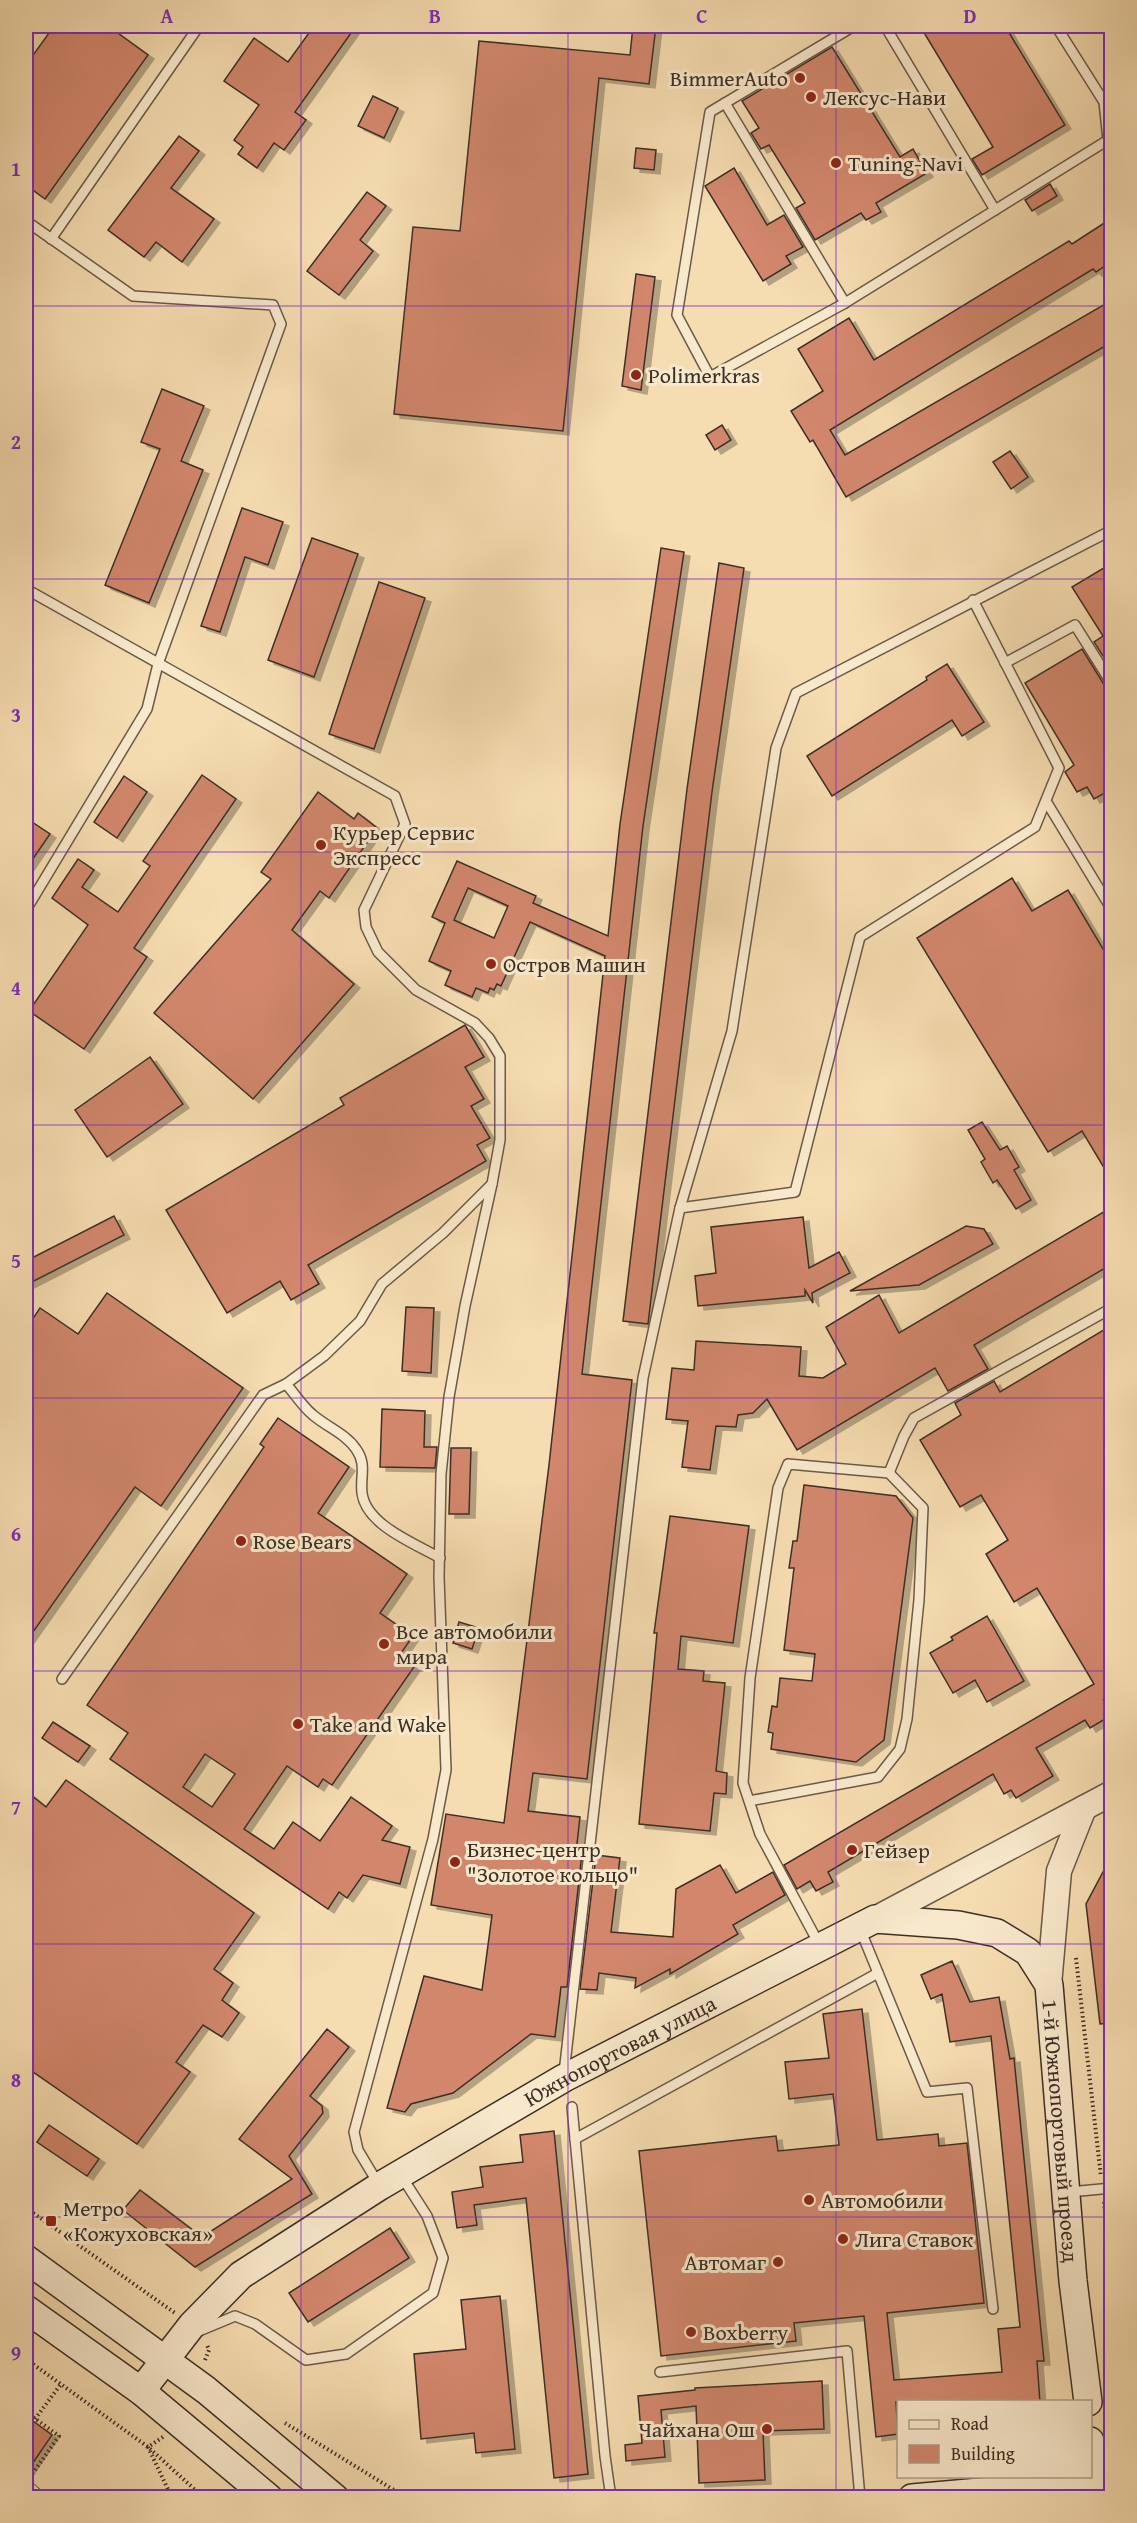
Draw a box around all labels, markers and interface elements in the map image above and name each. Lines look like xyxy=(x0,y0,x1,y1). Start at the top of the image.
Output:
text: A xyxy=(161,1,174,30)
text: B xyxy=(429,1,441,30)
text: C xyxy=(696,1,708,30)
text: D xyxy=(963,1,977,30)
place label: BimmerAuto xyxy=(670,62,788,94)
marker: BimmerAuto xyxy=(793,71,807,85)
place label: Лексус-Нави xyxy=(823,81,946,113)
marker: Лексус-Нави xyxy=(804,90,818,104)
place label: Tuning-Navi xyxy=(848,147,963,179)
text: 1 xyxy=(11,154,21,183)
marker: Tuning-Navi xyxy=(829,156,843,170)
place label: Polimerkras xyxy=(648,359,760,391)
marker: Polimerkras xyxy=(629,368,643,382)
text: 2 xyxy=(11,427,21,456)
text: 3 xyxy=(11,700,21,729)
place label: Курьер Сервис Экспресс xyxy=(333,816,475,873)
marker: Курьер Сервис Экспресс xyxy=(314,838,328,852)
place label: Остров Машин xyxy=(503,948,646,980)
marker: Остров Машин xyxy=(484,957,498,971)
text: 4 xyxy=(11,973,21,1002)
text: 5 xyxy=(11,1246,21,1275)
text: 6 xyxy=(11,1519,21,1548)
place label: Rose Bears xyxy=(253,1525,352,1557)
marker: Rose Bears xyxy=(234,1534,248,1548)
place label: Все автомобили мира xyxy=(396,1615,553,1672)
marker: Все автомобили мира xyxy=(377,1637,391,1651)
place label: Take and Wake xyxy=(310,1708,446,1740)
marker: Take and Wake xyxy=(291,1717,305,1731)
text: 7 xyxy=(11,1792,21,1821)
place label: Бизнес-центр "Золотое кольцо" xyxy=(467,1833,638,1890)
place label: Гейзер xyxy=(864,1834,930,1866)
marker: Гейзер xyxy=(845,1843,859,1857)
marker: Бизнес-центр "Золотое кольцо" xyxy=(448,1855,462,1869)
street label: Южнопортовая улица xyxy=(518,1987,722,2114)
street label: 1-й Южнопортовый проезд xyxy=(1034,1998,1087,2264)
text: 8 xyxy=(11,2065,21,2094)
place label: Автомобили xyxy=(821,2184,943,2216)
place label: Метро «Кожуховская» xyxy=(63,2192,213,2249)
marker: Автомобили xyxy=(802,2193,816,2207)
marker: Метро «Кожуховская» xyxy=(44,2214,58,2228)
place label: Лига Ставок xyxy=(855,2223,974,2255)
marker: Лига Ставок xyxy=(836,2232,850,2246)
place label: Автомаг xyxy=(685,2246,767,2278)
marker: Автомаг xyxy=(771,2255,785,2269)
place label: Boxberry xyxy=(703,2316,788,2348)
marker: Boxberry xyxy=(684,2325,698,2339)
text: 9 xyxy=(11,2338,21,2367)
legend xyxy=(897,2400,1092,2478)
text: Road xyxy=(951,2410,989,2437)
place label: Чайхана Ош xyxy=(638,2413,755,2445)
marker: Чайхана Ош xyxy=(760,2422,774,2436)
text: Building xyxy=(951,2440,1015,2467)

